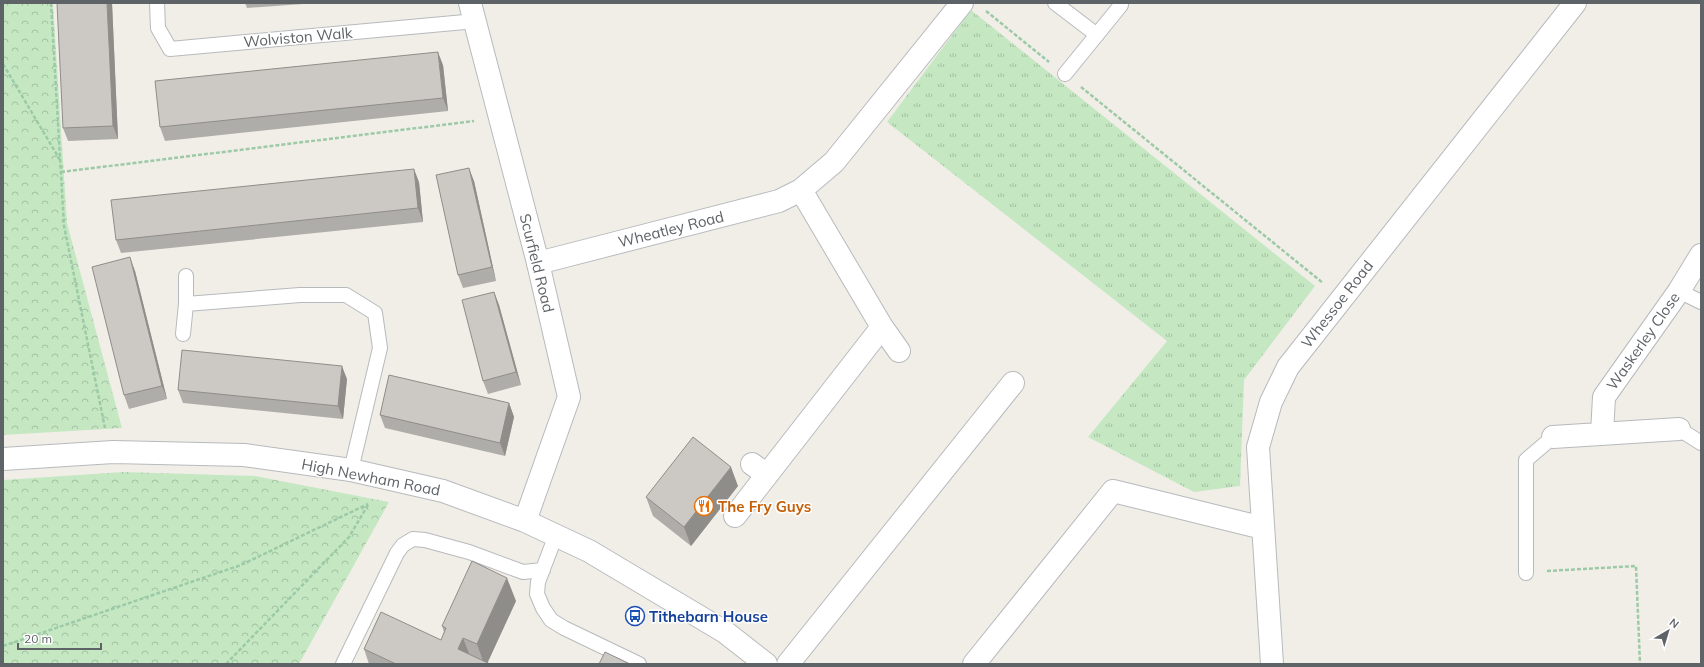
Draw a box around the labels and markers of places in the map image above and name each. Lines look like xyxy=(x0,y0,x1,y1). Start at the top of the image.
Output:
restaurant icon: The Fry Guys xyxy=(693,495,715,517)
place label: The Fry Guys xyxy=(718,497,811,516)
bus stop icon: Tithebarn House xyxy=(624,605,646,627)
place label: Tithebarn House xyxy=(649,607,768,626)

